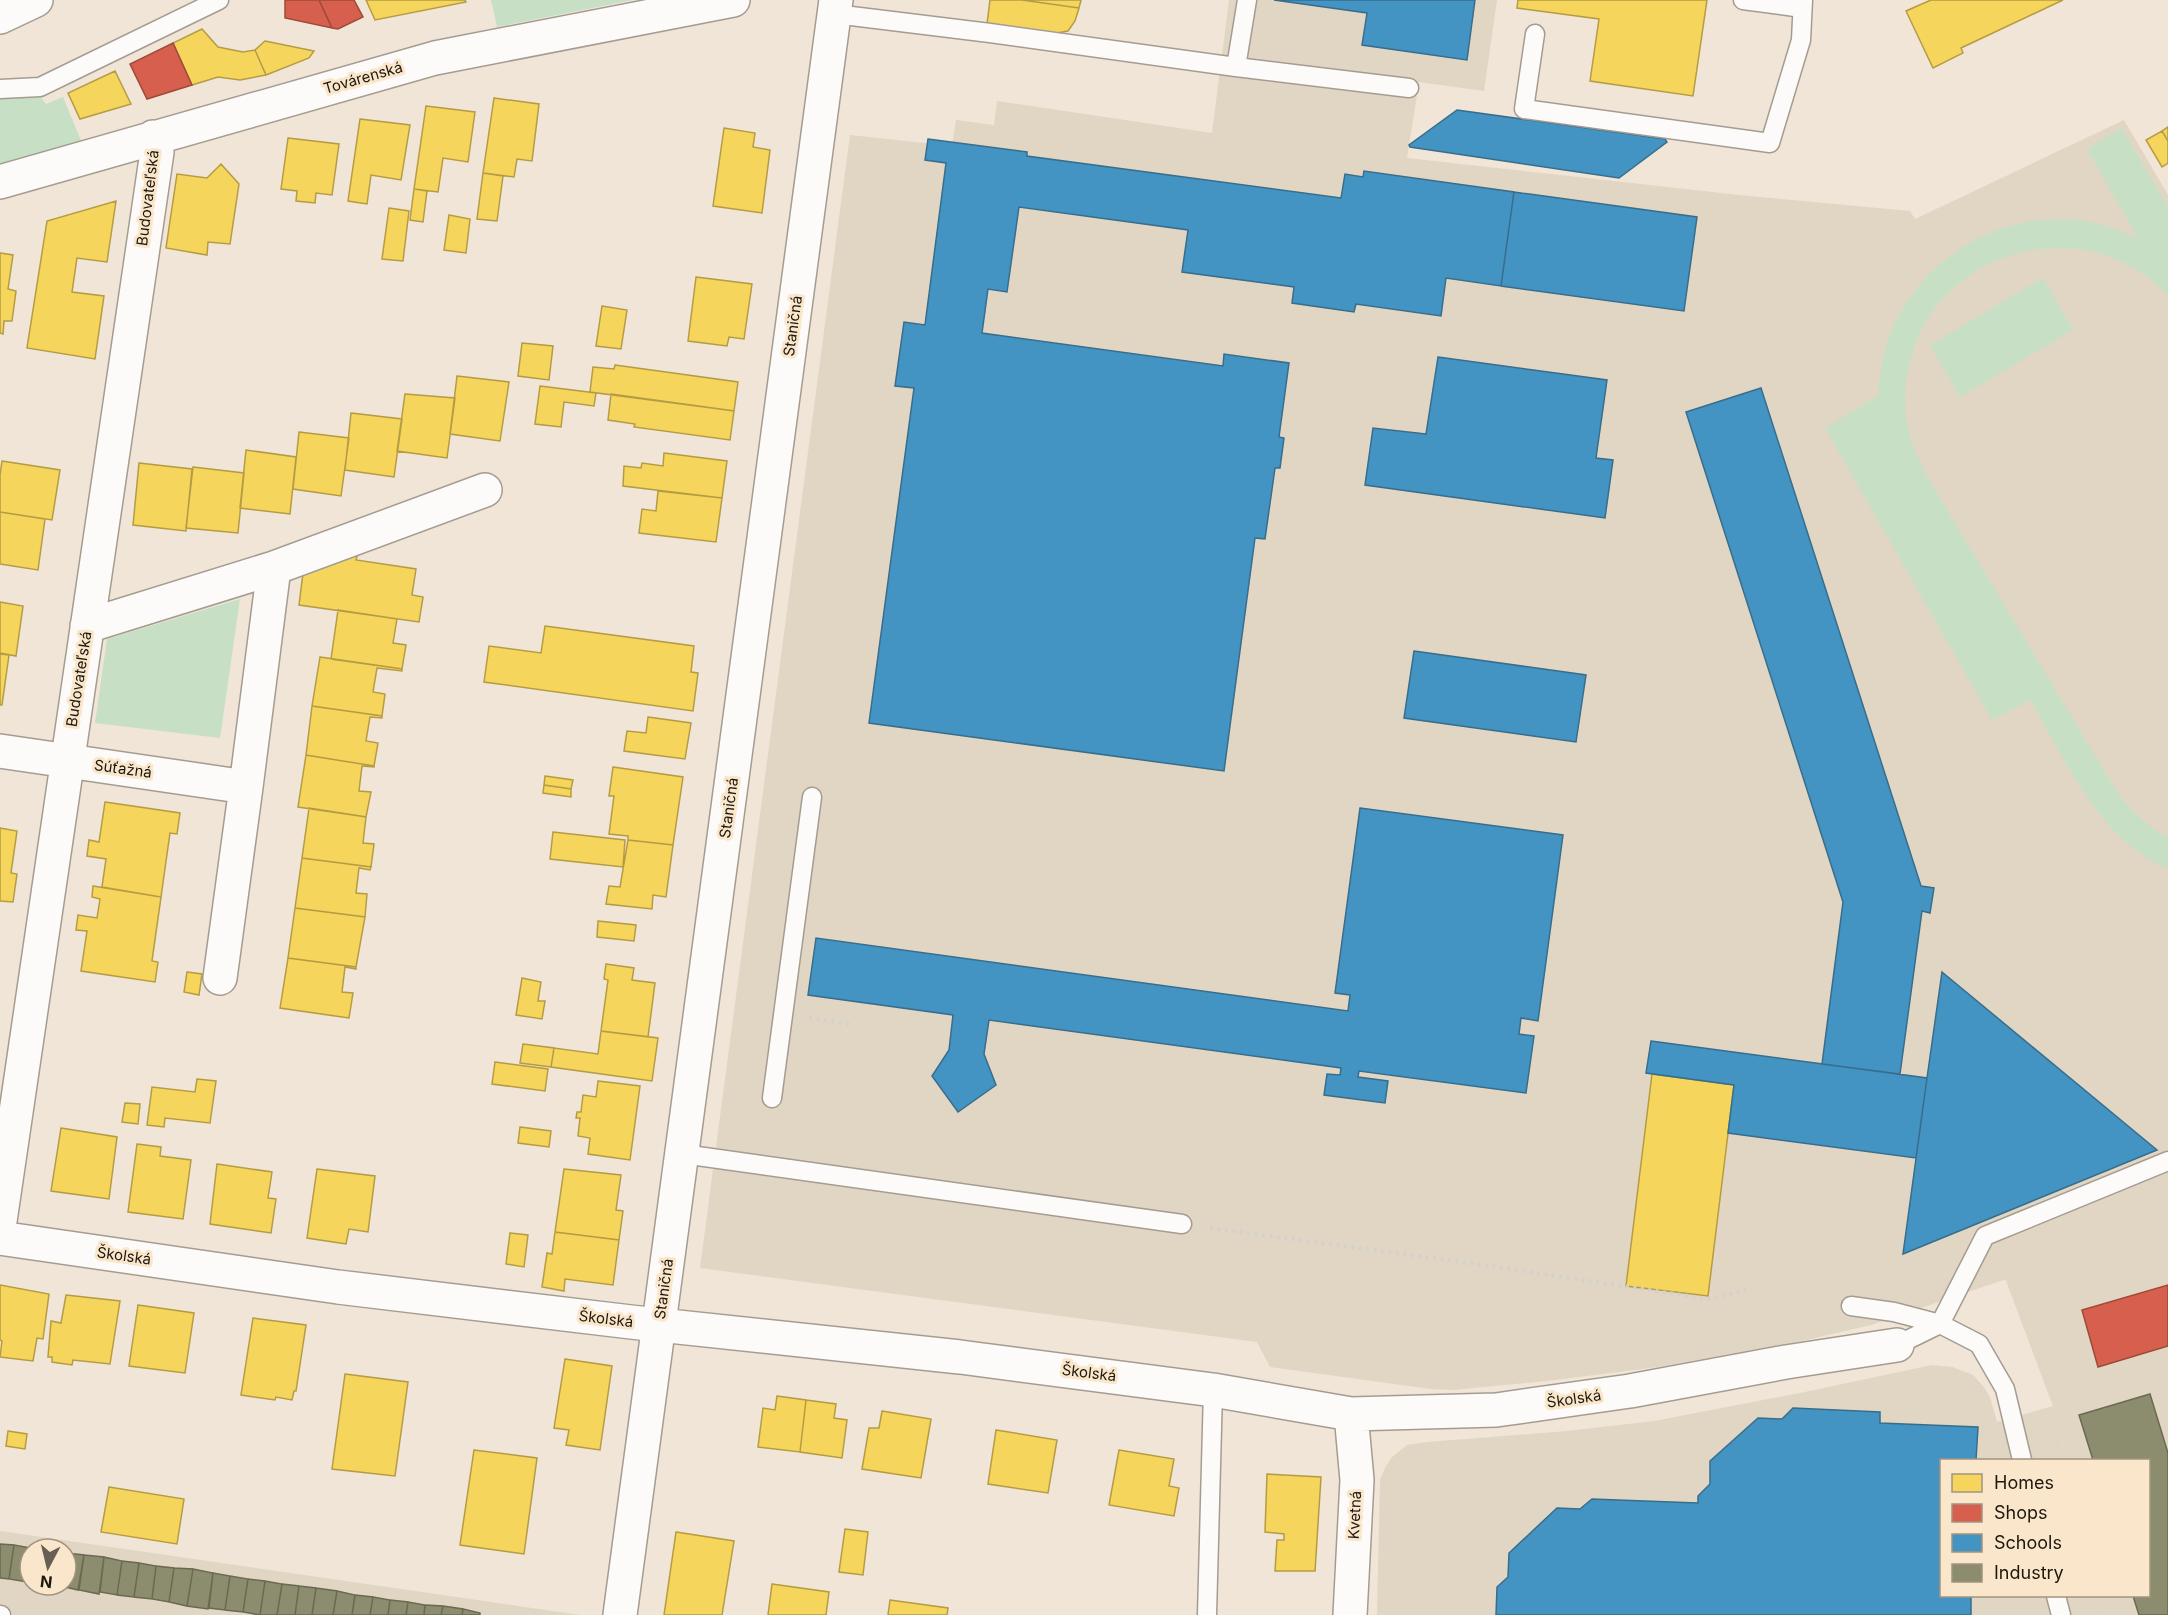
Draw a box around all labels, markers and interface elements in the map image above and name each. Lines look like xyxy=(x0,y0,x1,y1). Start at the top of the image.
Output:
street label: Továrenská xyxy=(321,57,405,98)
street label: Budovateľská xyxy=(132,149,163,247)
street label: Staničná xyxy=(779,294,806,358)
street label: Budovateľská xyxy=(62,630,95,728)
street label: Súťažná xyxy=(93,755,153,782)
street label: Staničná xyxy=(715,776,742,840)
street label: Školská xyxy=(96,1242,152,1269)
street label: Staničná xyxy=(650,1257,677,1321)
street label: Školská xyxy=(578,1306,634,1331)
street label: Školská xyxy=(1061,1360,1117,1385)
street label: Školská xyxy=(1546,1385,1602,1412)
legend xyxy=(1940,1459,2150,1597)
text: Homes xyxy=(1994,1472,2054,1493)
street label: Kvetná xyxy=(1344,1490,1365,1540)
text: Shops xyxy=(1994,1502,2048,1523)
text: Schools xyxy=(1994,1532,2062,1553)
north arrow xyxy=(18,1537,78,1597)
text: Industry xyxy=(1994,1562,2064,1583)
text: N xyxy=(39,1571,53,1593)

